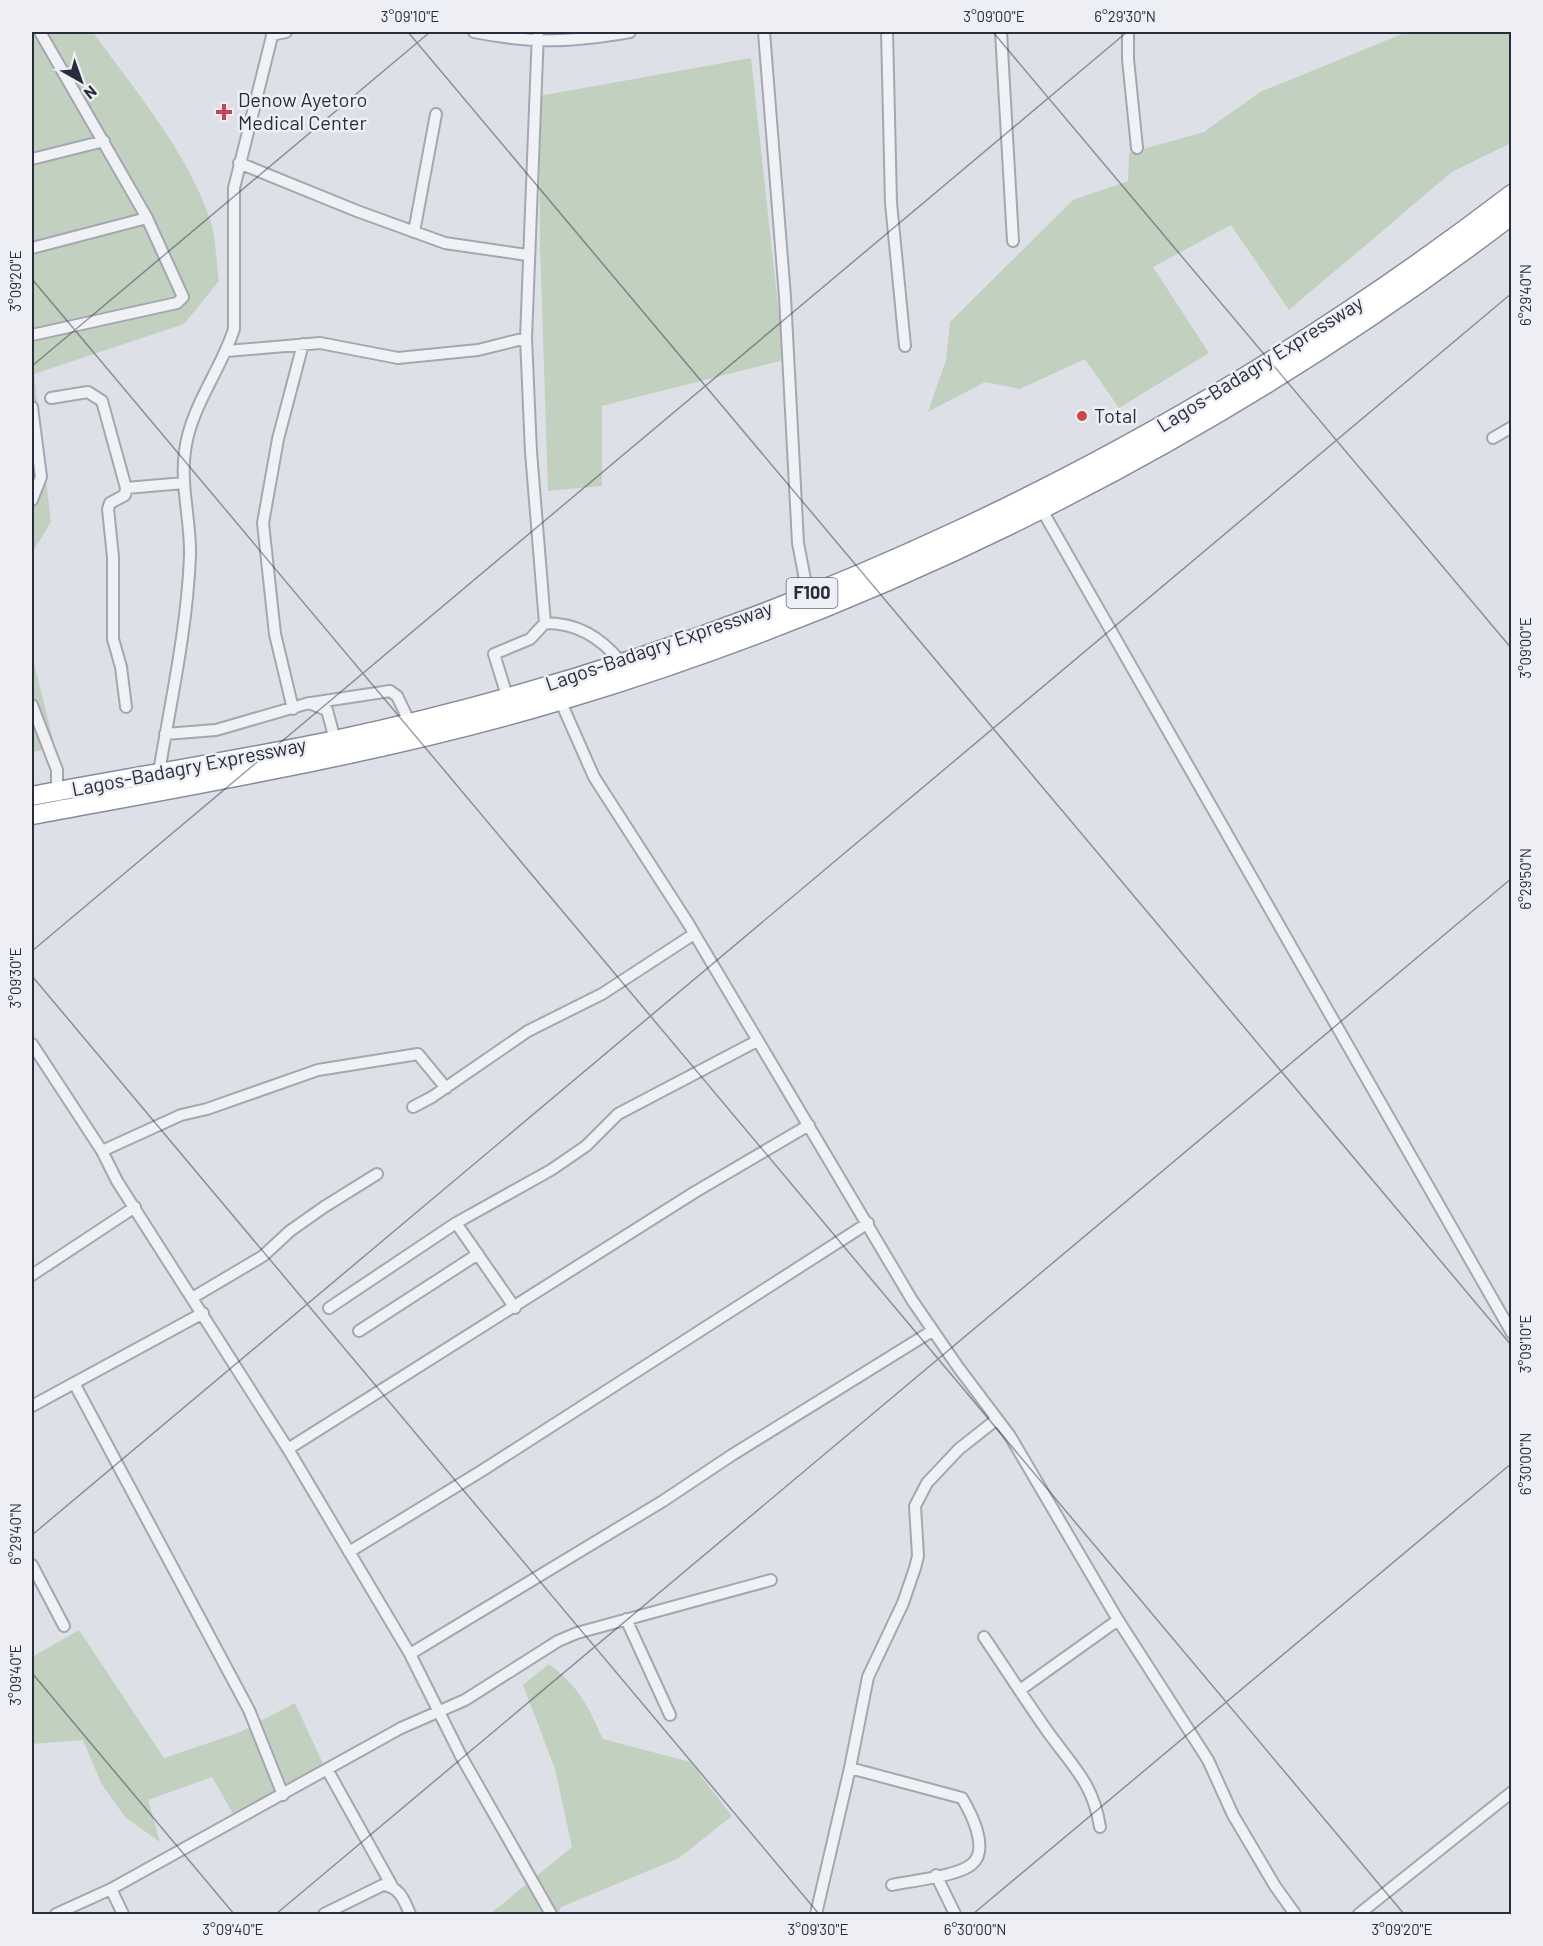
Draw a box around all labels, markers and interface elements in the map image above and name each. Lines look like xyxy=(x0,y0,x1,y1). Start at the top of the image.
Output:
text: 3°09'10"E xyxy=(381,7,439,25)
text: 3°09'00"E xyxy=(963,7,1025,25)
text: 6°29'30"N xyxy=(1094,7,1156,25)
north arrow xyxy=(51,51,111,111)
text: N xyxy=(81,82,101,104)
place label: Denow Ayetoro Medical Center xyxy=(238,87,368,134)
marker: Denow Ayetoro Medical Center xyxy=(215,103,233,121)
text: 3°09'20"E xyxy=(6,250,24,312)
text: 6°29'40"N xyxy=(1516,264,1534,326)
street label: Lagos-Badagry Expressway xyxy=(1152,290,1367,436)
place label: Total xyxy=(1094,403,1137,427)
marker: Total xyxy=(1075,409,1089,423)
road number: F100 xyxy=(786,578,838,608)
street label: Lagos-Badagry Expressway xyxy=(542,595,775,695)
text: 3°09'00"E xyxy=(1516,617,1534,679)
street label: Lagos-Badagry Expressway xyxy=(70,731,308,801)
text: 6°29'50"N xyxy=(1516,848,1534,910)
text: 3°09'30"E xyxy=(6,948,24,1008)
text: 3°09'10"E xyxy=(1516,1315,1534,1373)
text: 6°30'00"N xyxy=(1516,1433,1534,1495)
text: 6°29'40"N xyxy=(6,1503,24,1565)
text: 3°09'40"E xyxy=(6,1644,24,1706)
text: 3°09'40"E xyxy=(202,1920,264,1938)
text: 3°09'30"E xyxy=(788,1920,848,1938)
text: 6°30'00"N xyxy=(944,1920,1006,1938)
text: 3°09'20"E xyxy=(1371,1920,1433,1938)

